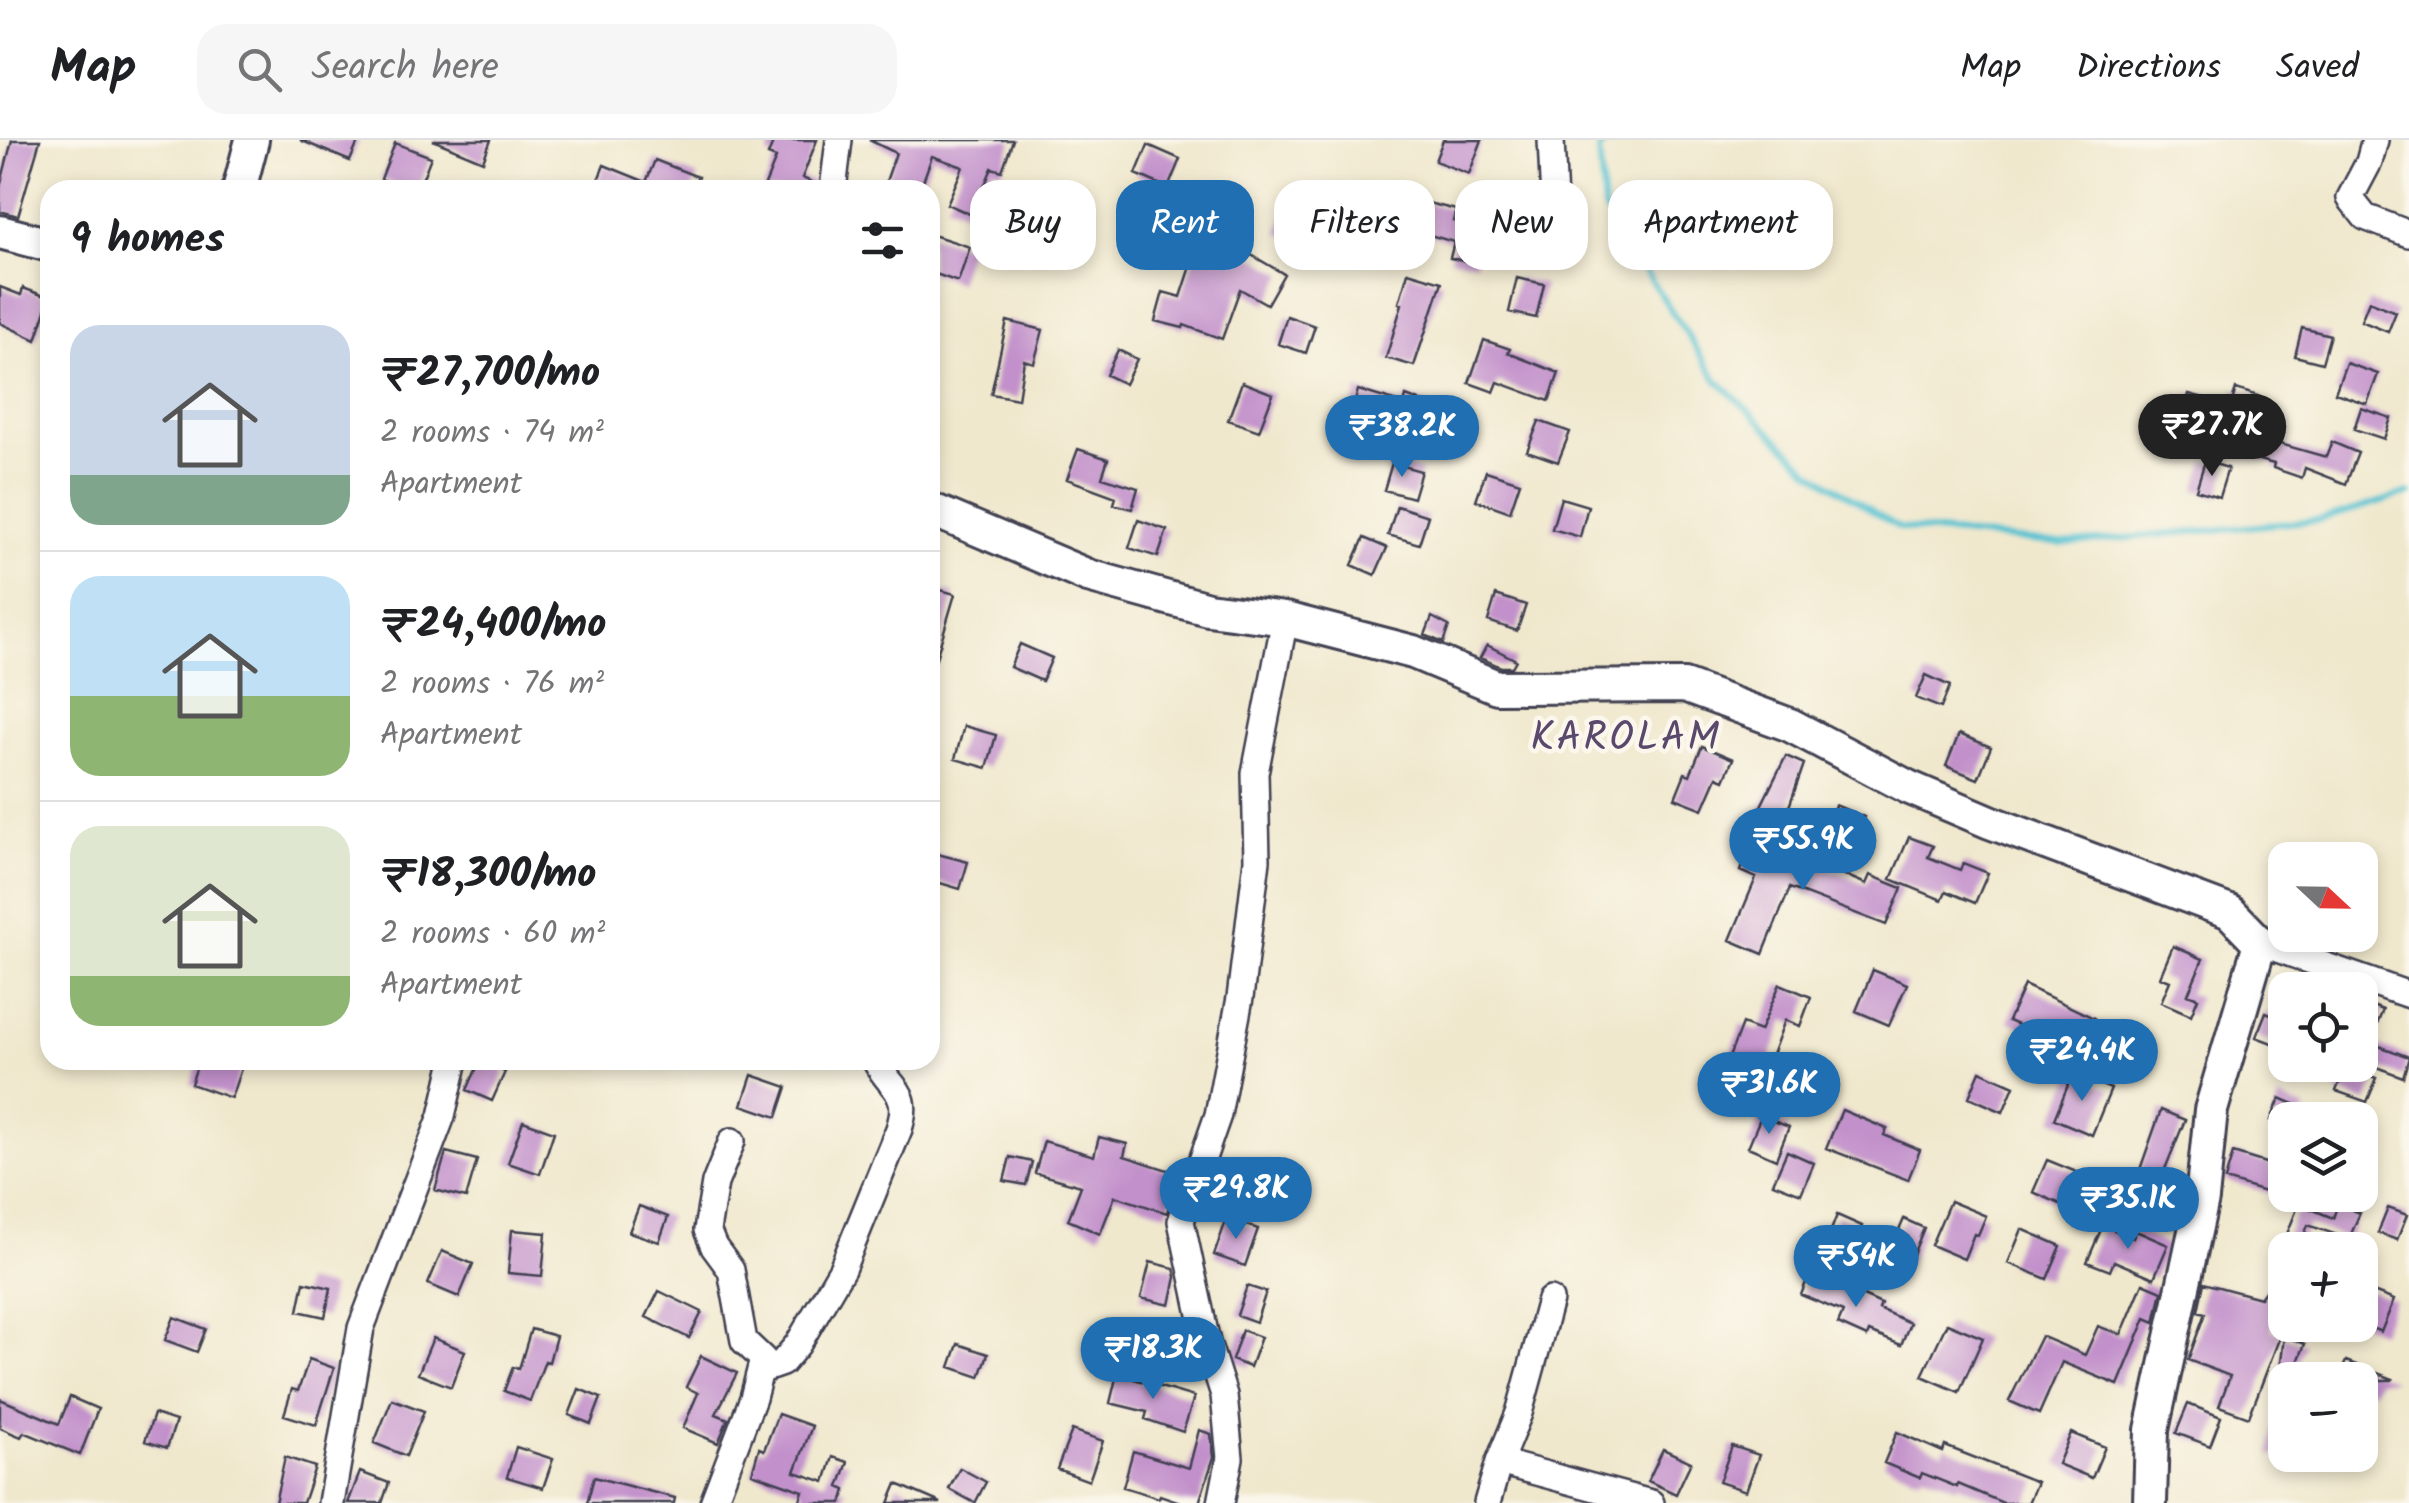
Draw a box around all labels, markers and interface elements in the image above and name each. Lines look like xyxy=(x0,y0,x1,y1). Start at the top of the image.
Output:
search box xyxy=(197,24,897,114)
text: Map xyxy=(50,31,137,107)
text: Search here xyxy=(312,39,499,99)
text: Map xyxy=(1960,41,2021,97)
text: Directions xyxy=(2076,41,2221,97)
text: Saved xyxy=(2276,41,2359,97)
icon: search xyxy=(232,42,287,97)
chip: Buy xyxy=(970,180,1096,270)
chip: Rent xyxy=(1116,180,1254,270)
chip: Filters xyxy=(1274,180,1435,270)
chip: New xyxy=(1455,180,1588,270)
chip: Apartment xyxy=(1608,180,1833,270)
text: 9 homes xyxy=(70,207,225,274)
icon: filters xyxy=(855,213,910,268)
text: ₹27,700/mo xyxy=(380,341,600,408)
icon: home xyxy=(150,365,270,485)
pin: ₹27.7K xyxy=(2131,394,2293,479)
pin: ₹38.2K xyxy=(1321,395,1483,480)
text: ₹27.7K xyxy=(2160,401,2264,452)
text: ₹38.2K xyxy=(1347,402,1457,453)
text: 2 rooms · 74 m² xyxy=(380,408,604,459)
text: Apartment xyxy=(380,459,522,510)
text: ₹24,400/mo xyxy=(380,592,606,659)
icon: home xyxy=(150,616,270,736)
text: 2 rooms · 76 m² xyxy=(380,659,604,710)
district label: KAROLAM xyxy=(1530,707,1722,771)
text: Apartment xyxy=(380,710,522,761)
pin: ₹55.9K xyxy=(1722,808,1884,893)
text: ₹55.9K xyxy=(1751,815,1855,866)
text: ₹18,300/mo xyxy=(380,842,596,909)
north arrow xyxy=(2268,842,2378,952)
map controls xyxy=(2268,842,2378,1472)
icon: home xyxy=(150,866,270,986)
text: 2 rooms · 60 m² xyxy=(380,909,605,960)
text: Apartment xyxy=(380,960,522,1011)
button: locate xyxy=(2268,972,2378,1082)
pin: ₹24.4K xyxy=(2001,1019,2163,1104)
text: ₹24.4K xyxy=(2028,1026,2136,1077)
pin: ₹31.6K xyxy=(1688,1052,1850,1137)
text: ₹31.6K xyxy=(1719,1059,1819,1110)
button: layers xyxy=(2268,1102,2378,1212)
pin: ₹29.8K xyxy=(1155,1157,1317,1242)
text: ₹29.8K xyxy=(1182,1164,1290,1215)
pin: ₹35.1K xyxy=(2047,1167,2209,1252)
text: ₹35.1K xyxy=(2079,1174,2177,1225)
pin: ₹54K xyxy=(1797,1225,1915,1310)
text: ₹54K xyxy=(1816,1232,1896,1283)
button: + xyxy=(2268,1232,2378,1342)
pin: ₹18.3K xyxy=(1072,1317,1234,1402)
text: ₹18.3K xyxy=(1103,1324,1203,1375)
button: − xyxy=(2268,1362,2378,1472)

